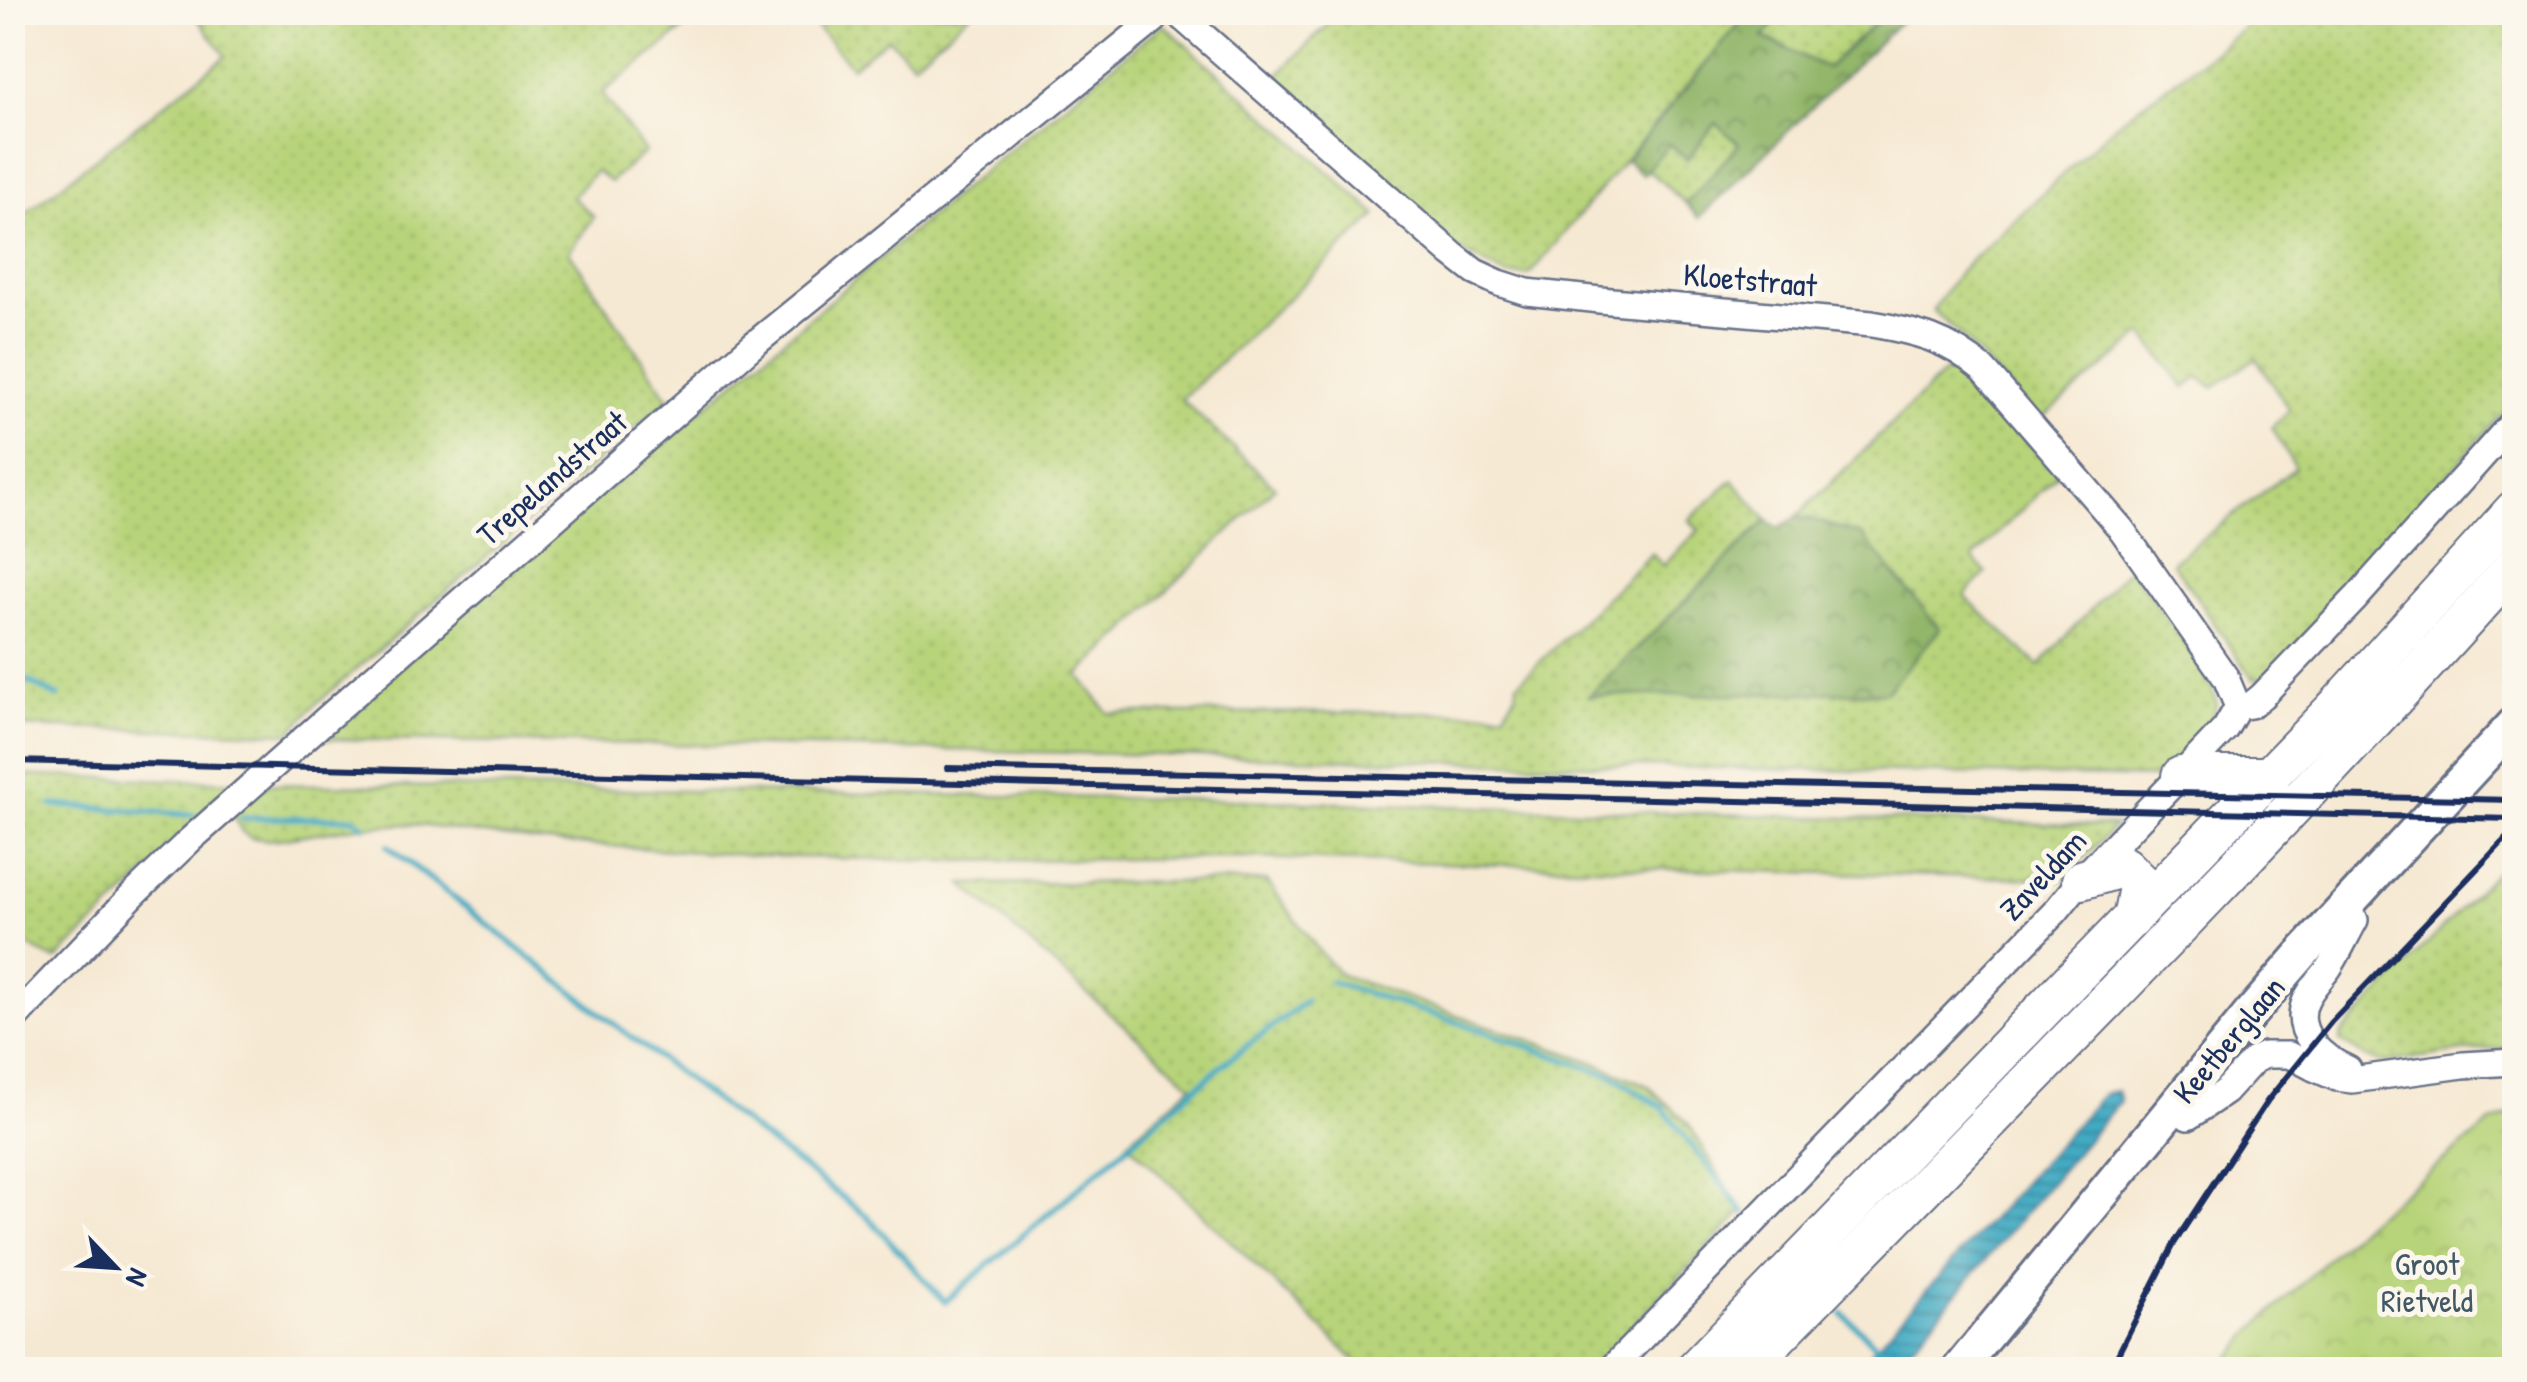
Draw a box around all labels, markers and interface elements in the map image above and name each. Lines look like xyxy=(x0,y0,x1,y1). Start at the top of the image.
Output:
street label: Kloetstraat xyxy=(1682,252,1819,307)
street label: Trepelandstraat xyxy=(467,400,637,555)
street label: Zaveldam xyxy=(1990,820,2096,929)
street label: Keetberglaan xyxy=(2163,967,2295,1112)
north arrow xyxy=(65,1217,165,1317)
park label: Groot Rietveld xyxy=(2381,1242,2473,1322)
text: N xyxy=(117,1263,158,1292)

